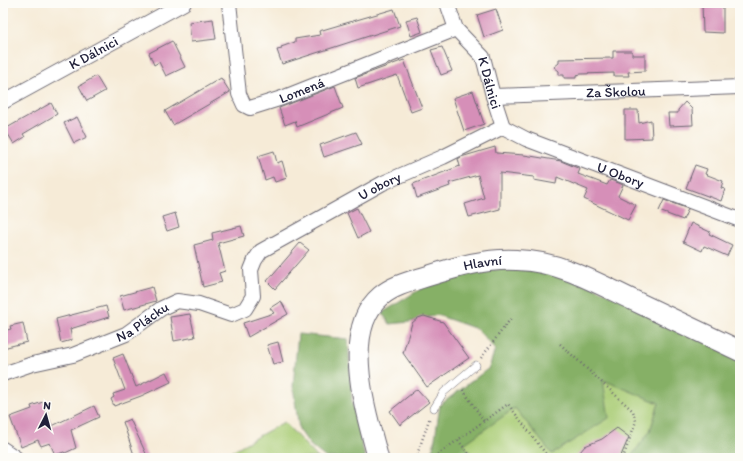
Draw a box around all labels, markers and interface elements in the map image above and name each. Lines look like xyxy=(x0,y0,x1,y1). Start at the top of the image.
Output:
street label: K Dálnici xyxy=(66,32,121,73)
street label: K Dálnici xyxy=(475,55,505,111)
street label: Lomená xyxy=(276,73,327,107)
street label: Za Školou xyxy=(586,82,646,101)
street label: U Obory xyxy=(595,158,647,192)
street label: U obory xyxy=(355,168,404,204)
street label: Hlavní xyxy=(461,251,503,274)
street label: Na Plácku xyxy=(114,298,171,346)
north arrow xyxy=(26,395,66,435)
text: N xyxy=(43,399,51,412)

